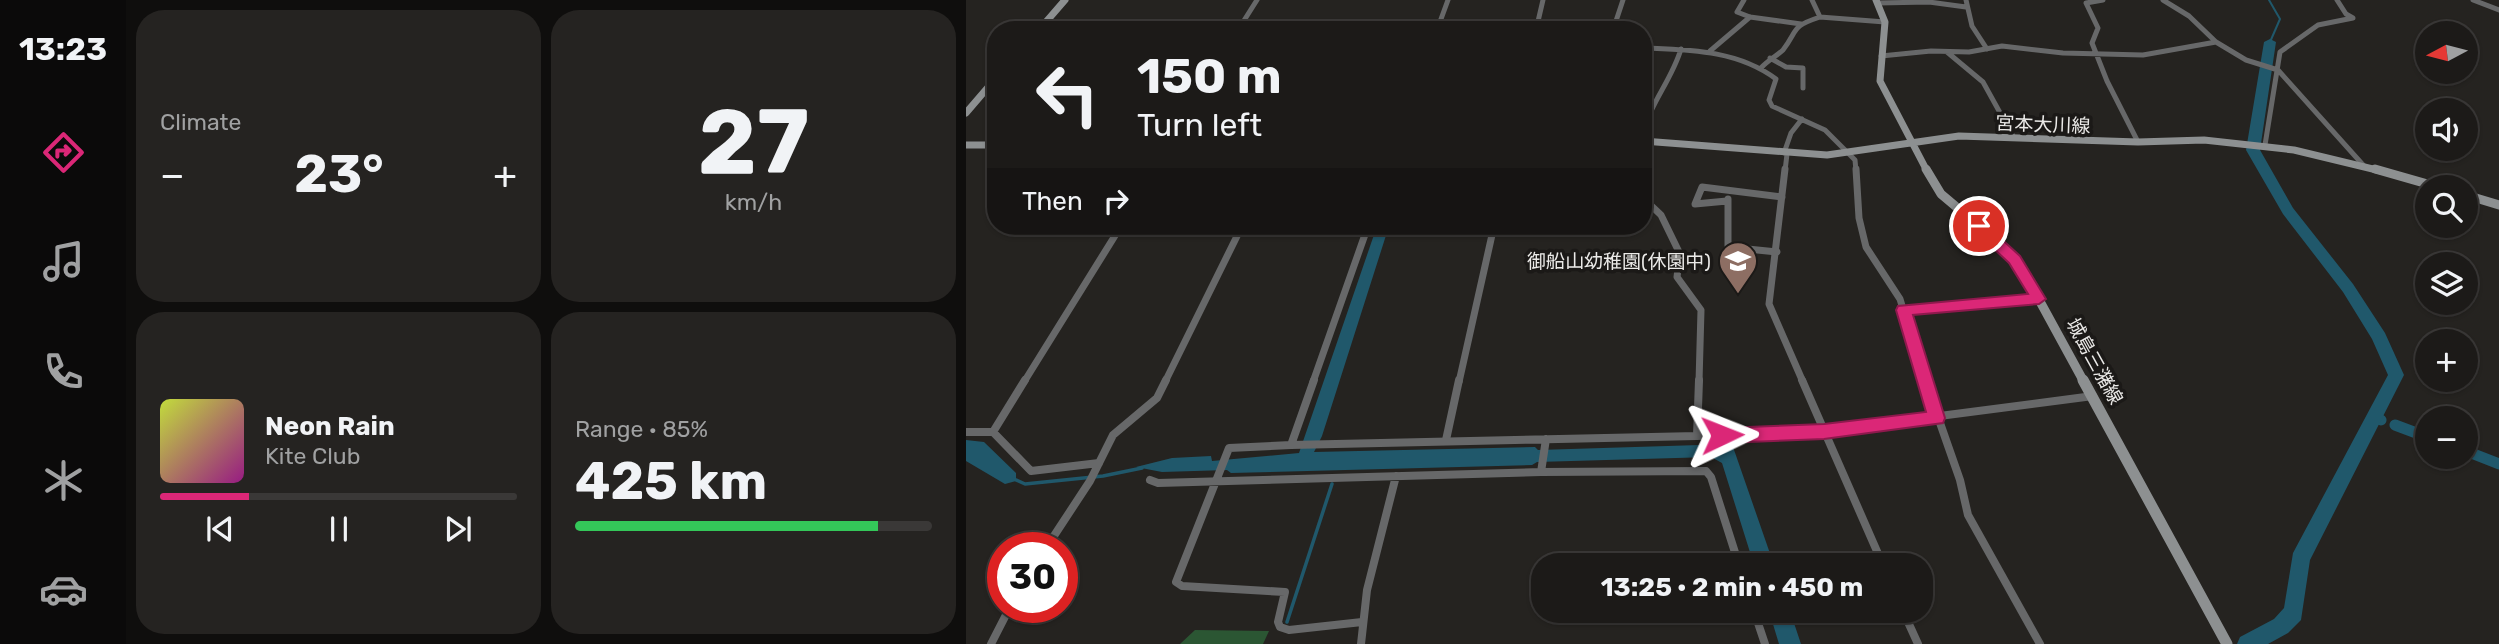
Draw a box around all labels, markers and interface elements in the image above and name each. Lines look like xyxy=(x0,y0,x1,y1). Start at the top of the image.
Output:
north arrow xyxy=(2415,21,2478,84)
map controls xyxy=(2415,21,2478,469)
text: 13:23 xyxy=(19,30,107,68)
text: 150 m xyxy=(1137,47,1282,105)
icon: left xyxy=(1022,49,1113,140)
text: 27 xyxy=(698,88,809,196)
button: sound xyxy=(2415,98,2478,161)
text: Turn left xyxy=(1137,106,1262,144)
text: Climate xyxy=(160,108,241,136)
street label: 宮本大川線 xyxy=(1995,111,2091,138)
icon: directions xyxy=(39,128,88,177)
text: 23° xyxy=(294,143,384,205)
text: − xyxy=(160,152,185,198)
text: + xyxy=(493,152,517,198)
button: search xyxy=(2415,175,2478,238)
icon: right xyxy=(1097,182,1135,220)
text: Then xyxy=(1022,186,1083,217)
text: km/h xyxy=(725,188,782,216)
pin xyxy=(1949,196,2009,256)
icon: arrive xyxy=(1960,207,1998,245)
icon: music xyxy=(39,237,88,286)
school or university icon: 御船山幼稚園(休園中) xyxy=(1717,240,1759,295)
place label: 御船山幼稚園(休園中) xyxy=(1527,250,1711,273)
button: layers xyxy=(2415,252,2478,315)
street label: 城島三潴線 xyxy=(2061,314,2128,408)
button: + xyxy=(2415,329,2478,392)
icon: phone xyxy=(39,347,88,396)
position arrow xyxy=(1685,398,1759,472)
button: − xyxy=(2415,406,2478,469)
text: Neon Rain xyxy=(265,411,395,442)
text: Range · 85% xyxy=(575,415,708,443)
text: Kite Club xyxy=(265,442,360,470)
text: 425 km xyxy=(575,450,767,512)
icon: climate xyxy=(39,456,88,505)
icon: previous xyxy=(201,510,239,548)
icon: pause xyxy=(320,510,358,548)
icon: next xyxy=(439,510,477,548)
speed limit sign: 30 xyxy=(987,532,1078,623)
icon: car xyxy=(39,565,88,614)
text: 13:25 · 2 min · 450 m xyxy=(1601,572,1863,603)

